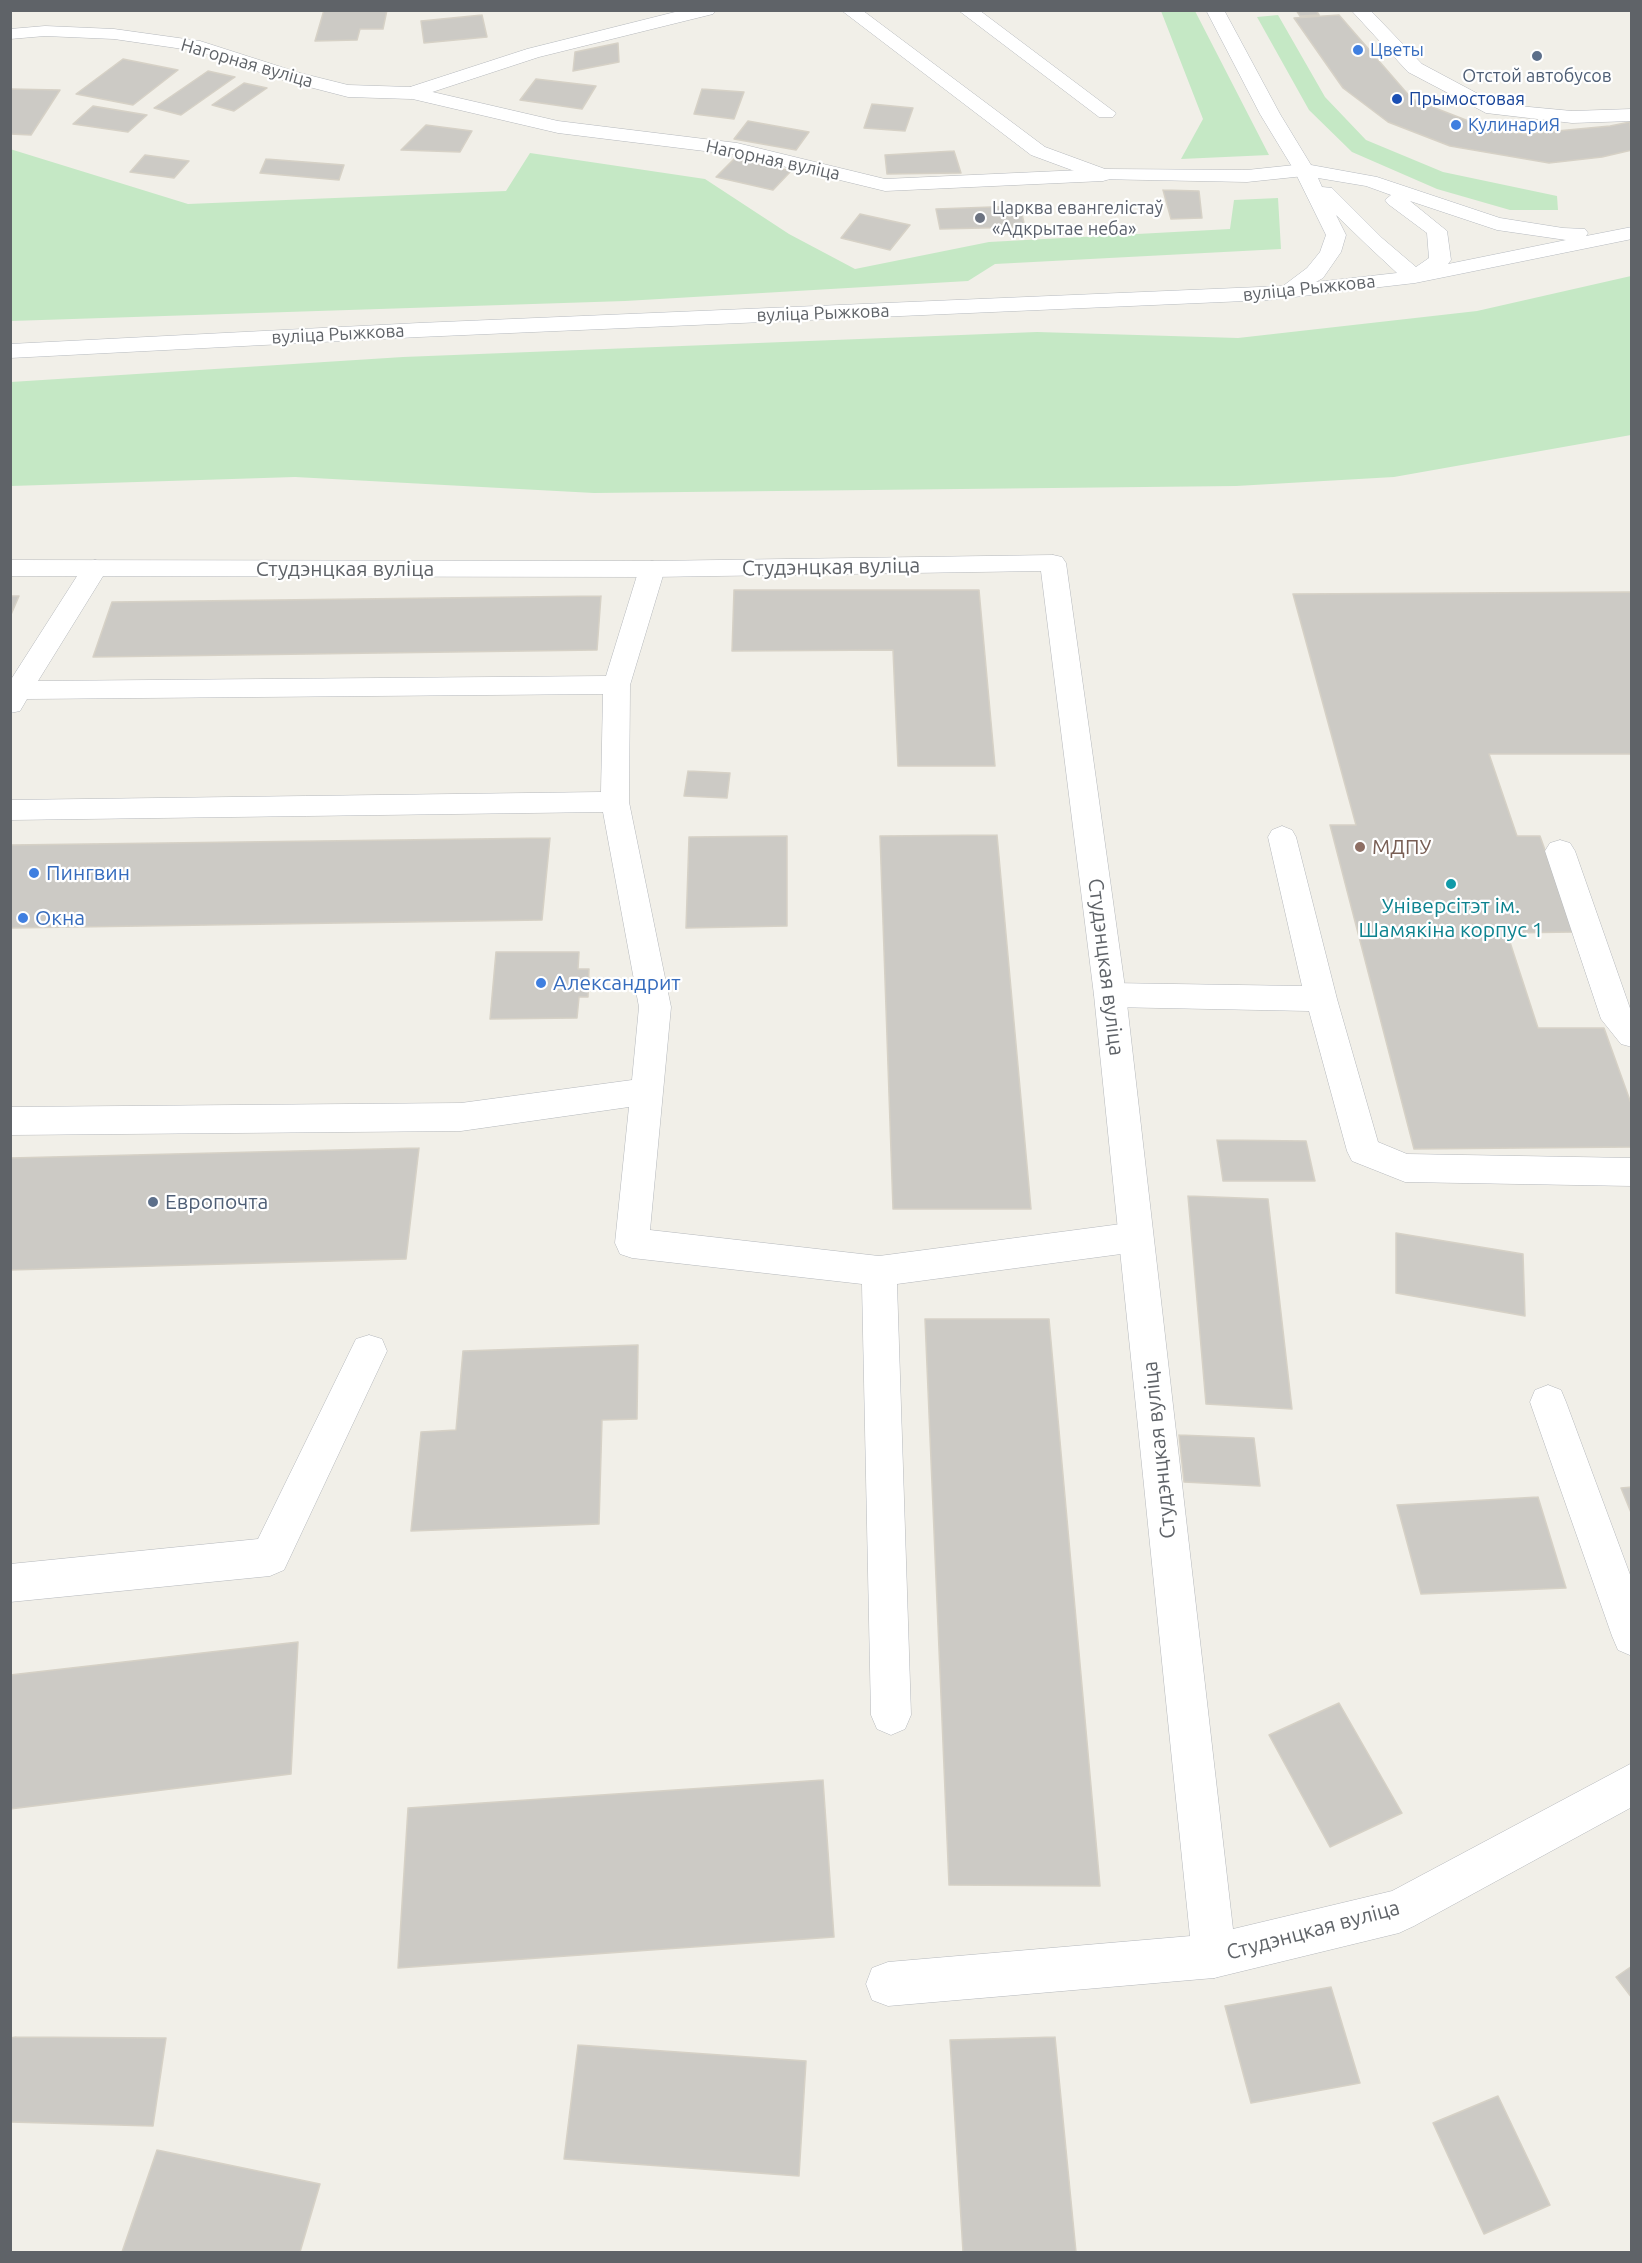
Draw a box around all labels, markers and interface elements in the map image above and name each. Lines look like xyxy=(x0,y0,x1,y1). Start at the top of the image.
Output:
street label: Нагорная вуліца xyxy=(178,34,316,92)
place label: Цветы xyxy=(1370,39,1424,61)
marker: Цветы xyxy=(1351,43,1365,57)
marker: Отстой автобусов xyxy=(1530,49,1544,63)
place label: Отстой автобусов xyxy=(1462,65,1612,87)
place label: Прымостовая xyxy=(1409,88,1525,110)
marker: Прымостовая xyxy=(1390,92,1404,106)
place label: КулинариЯ xyxy=(1468,114,1560,136)
marker: КулинариЯ xyxy=(1449,118,1463,132)
street label: Нагорная вуліца xyxy=(704,135,842,185)
place label: Царква евангелістаў «Адкрытае неба» xyxy=(992,197,1163,240)
marker: Царква евангелістаў «Адкрытае неба» xyxy=(973,211,987,225)
street label: вуліца Рыжкова xyxy=(1242,270,1376,306)
street label: вуліца Рыжкова xyxy=(756,300,890,326)
street label: вуліца Рыжкова xyxy=(271,320,405,348)
street label: Студэнцкая вуліца xyxy=(742,553,920,581)
street label: Студэнцкая вуліца xyxy=(256,556,434,582)
place label: МДПУ xyxy=(1372,834,1431,860)
marker: МДПУ xyxy=(1353,840,1367,854)
place label: Пингвин xyxy=(46,860,130,886)
marker: Пингвин xyxy=(27,866,41,880)
street label: Студэнцкая вуліца xyxy=(1083,877,1129,1057)
marker: Універсітэт ім. Шамякіна корпус 1 xyxy=(1444,877,1458,891)
place label: Універсітэт ім. Шамякіна корпус 1 xyxy=(1358,893,1544,943)
place label: Окна xyxy=(35,905,85,931)
marker: Окна xyxy=(16,911,30,925)
place label: Александрит xyxy=(553,970,681,996)
marker: Александрит xyxy=(534,976,548,990)
place label: Европочта xyxy=(165,1189,268,1215)
marker: Европочта xyxy=(146,1195,160,1209)
street label: Студэнцкая вуліца xyxy=(1137,1360,1181,1540)
street label: Студэнцкая вуліца xyxy=(1224,1895,1402,1965)

